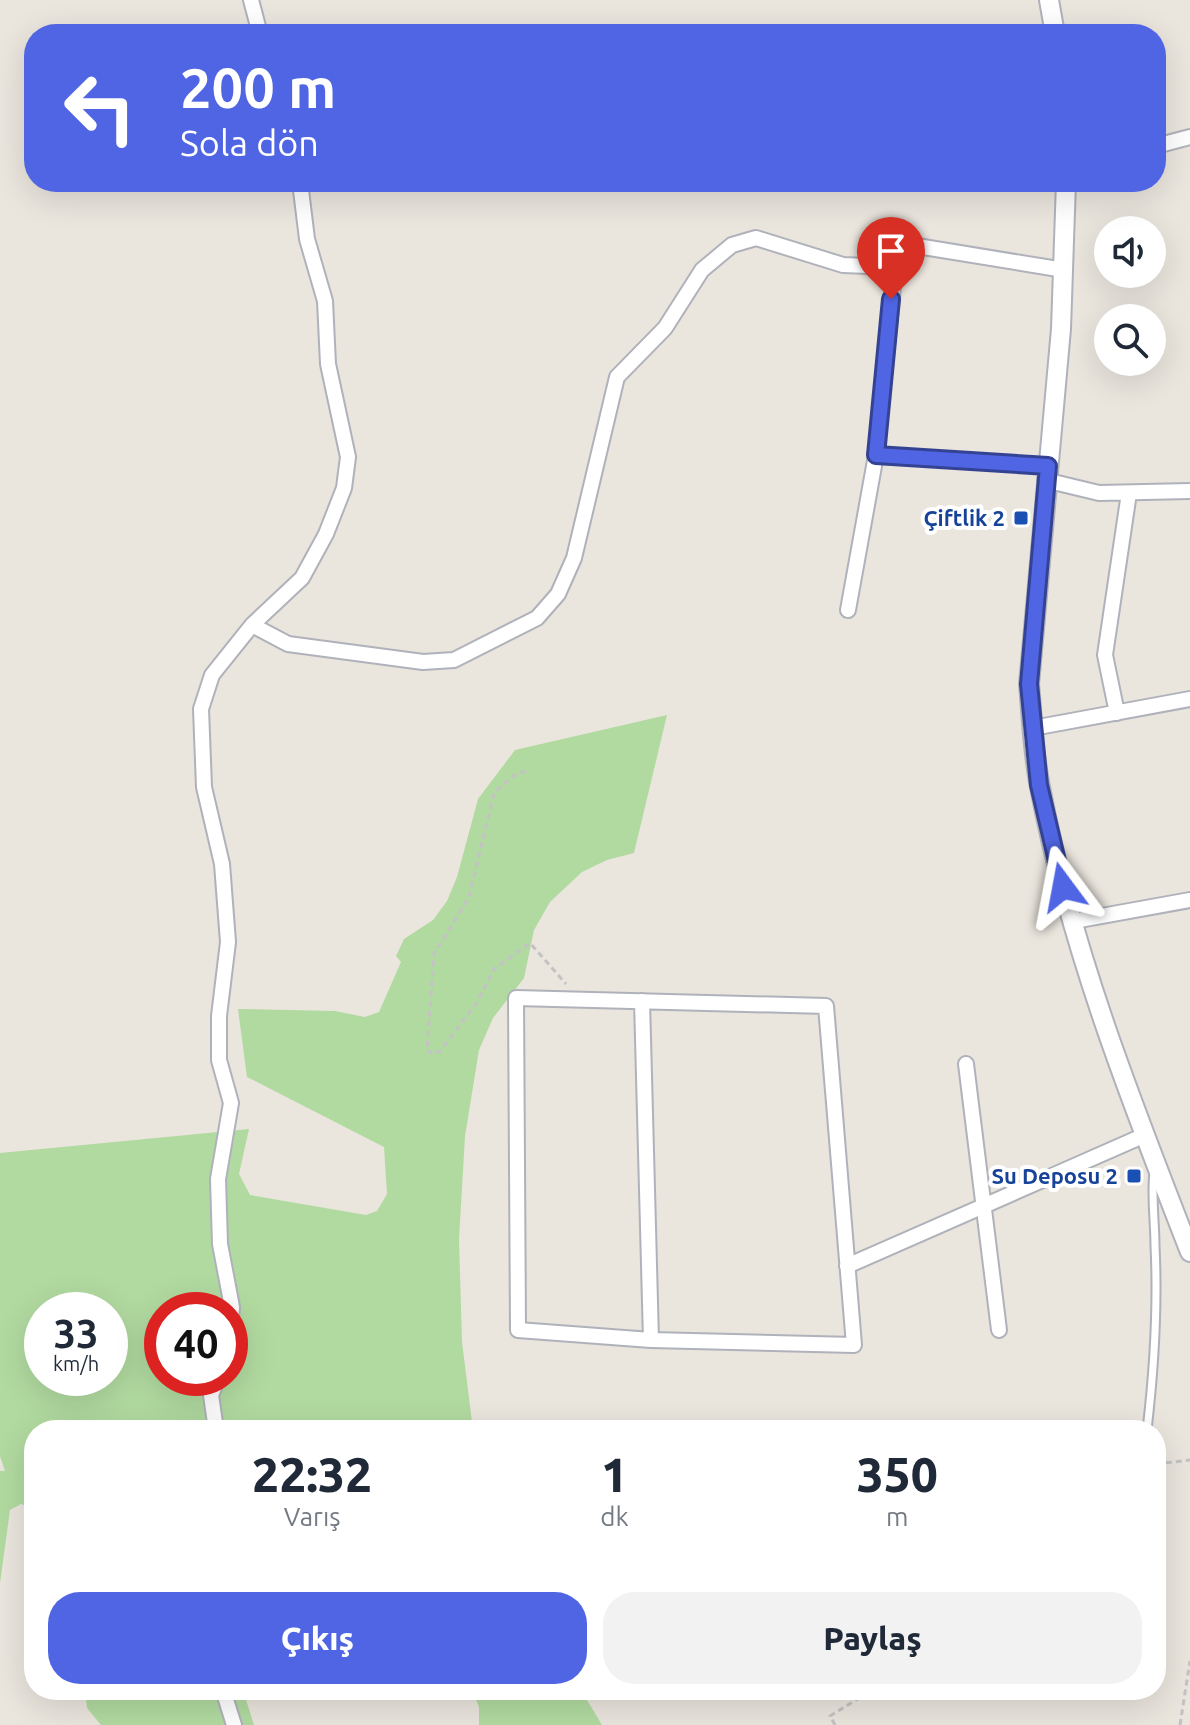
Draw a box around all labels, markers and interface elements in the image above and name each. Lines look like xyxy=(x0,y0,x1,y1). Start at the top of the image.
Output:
icon: left xyxy=(48,56,152,160)
text: 200 m xyxy=(180,56,336,119)
text: Sola dön xyxy=(180,122,319,163)
map controls xyxy=(1094,216,1166,376)
button: sound xyxy=(1094,216,1166,288)
pin xyxy=(857,217,925,299)
icon: arrive xyxy=(869,229,913,273)
button: search xyxy=(1094,304,1166,376)
place label: Çiftlik 2 xyxy=(924,505,1005,531)
marker: Çiftlik 2 xyxy=(1012,509,1030,527)
position arrow xyxy=(1021,845,1105,929)
place label: Su Deposu 2 xyxy=(991,1163,1118,1188)
marker: Su Deposu 2 xyxy=(1125,1167,1143,1185)
speed limit sign: 40 xyxy=(144,1292,248,1396)
text: 33 xyxy=(53,1311,99,1356)
text: km/h xyxy=(53,1352,99,1375)
text: 22:32 xyxy=(252,1447,372,1501)
text: 1 xyxy=(601,1447,628,1501)
text: 350 xyxy=(857,1447,938,1501)
text: Varış xyxy=(284,1502,341,1531)
text: dk xyxy=(600,1502,629,1531)
text: m xyxy=(886,1502,909,1531)
button: Çıkış xyxy=(48,1592,587,1684)
button: Paylaş xyxy=(603,1592,1142,1684)

